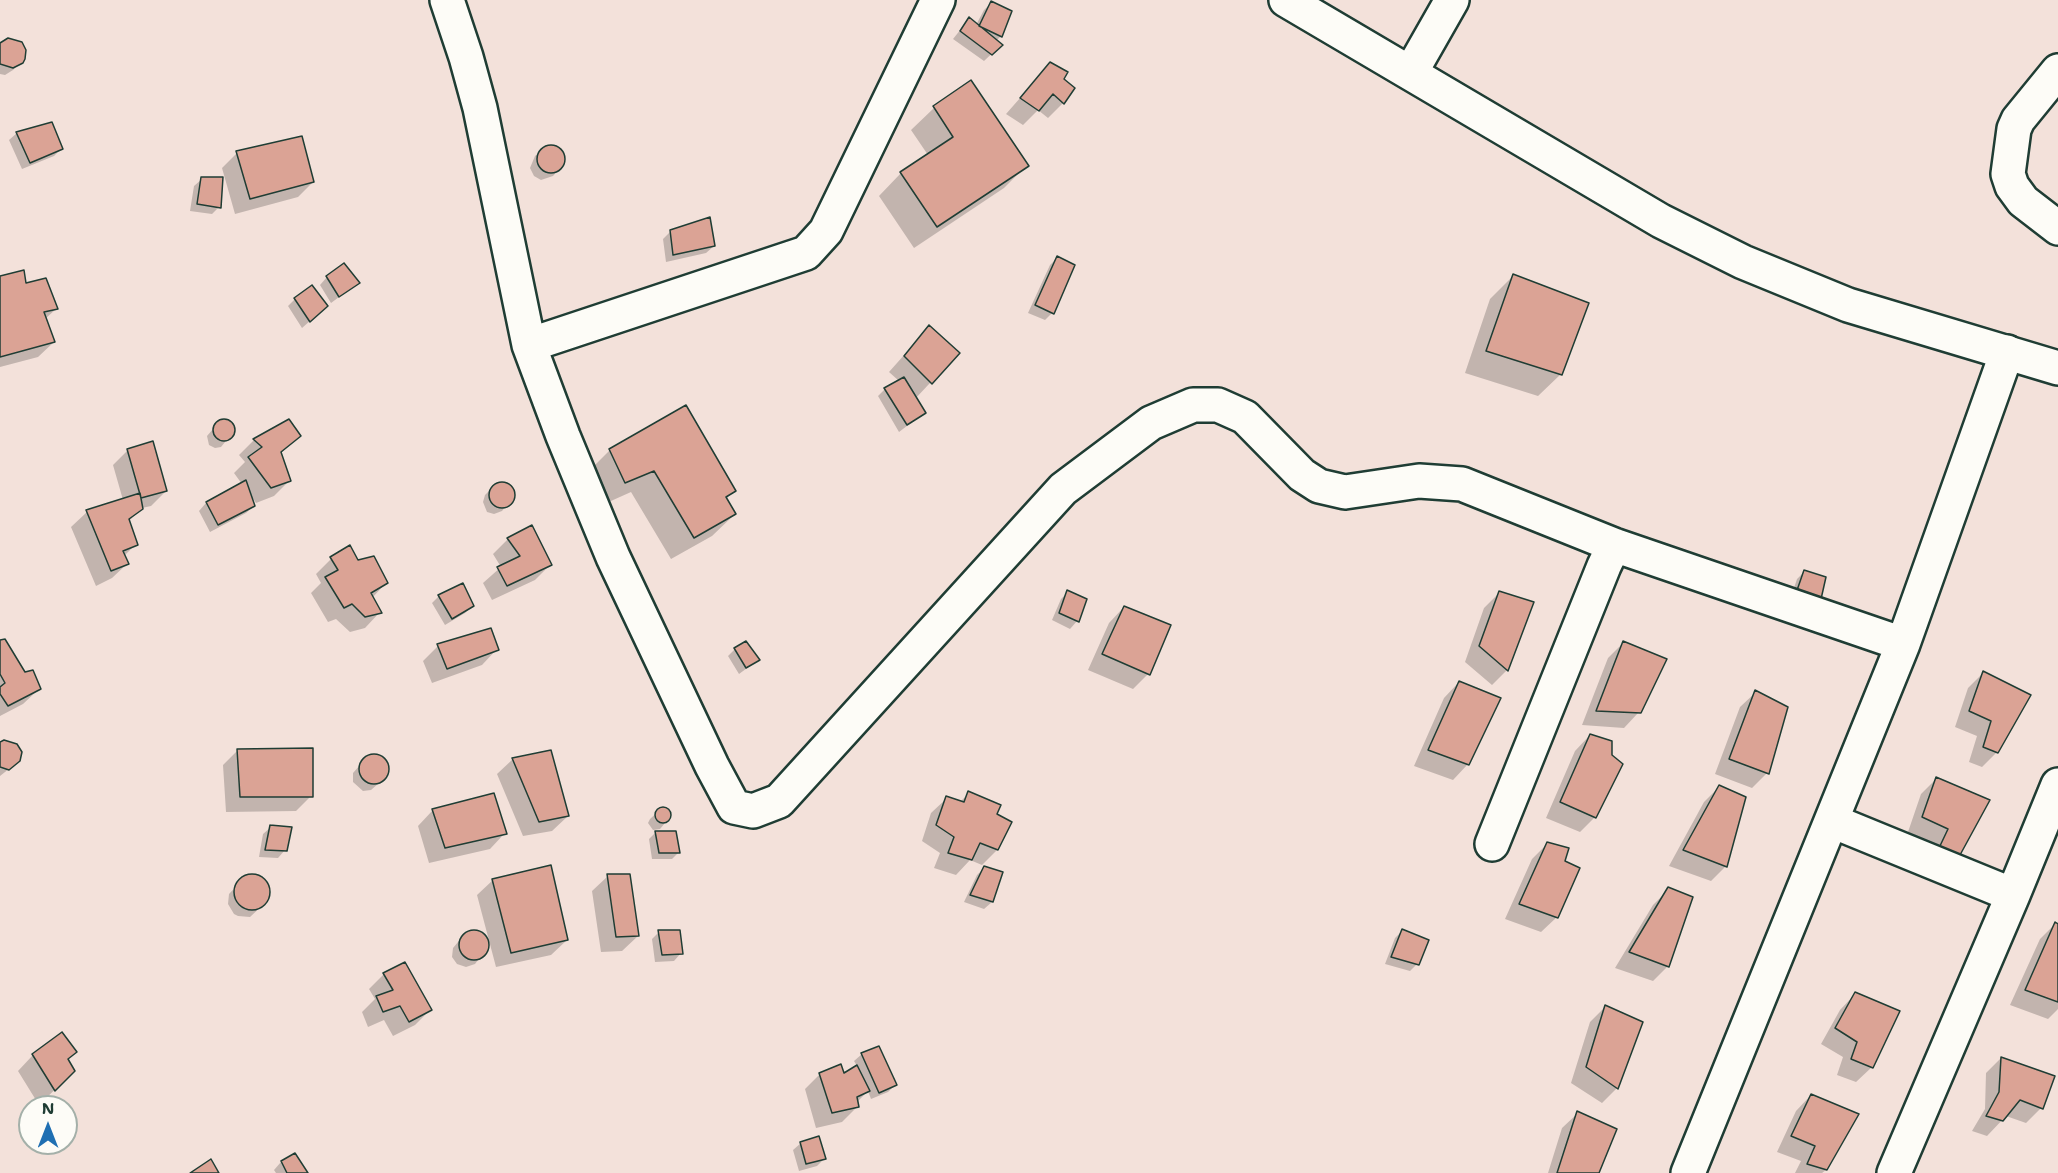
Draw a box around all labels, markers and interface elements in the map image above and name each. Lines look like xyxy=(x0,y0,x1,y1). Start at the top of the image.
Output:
north arrow xyxy=(18,1095,78,1155)
text: N xyxy=(42,1098,54,1119)

